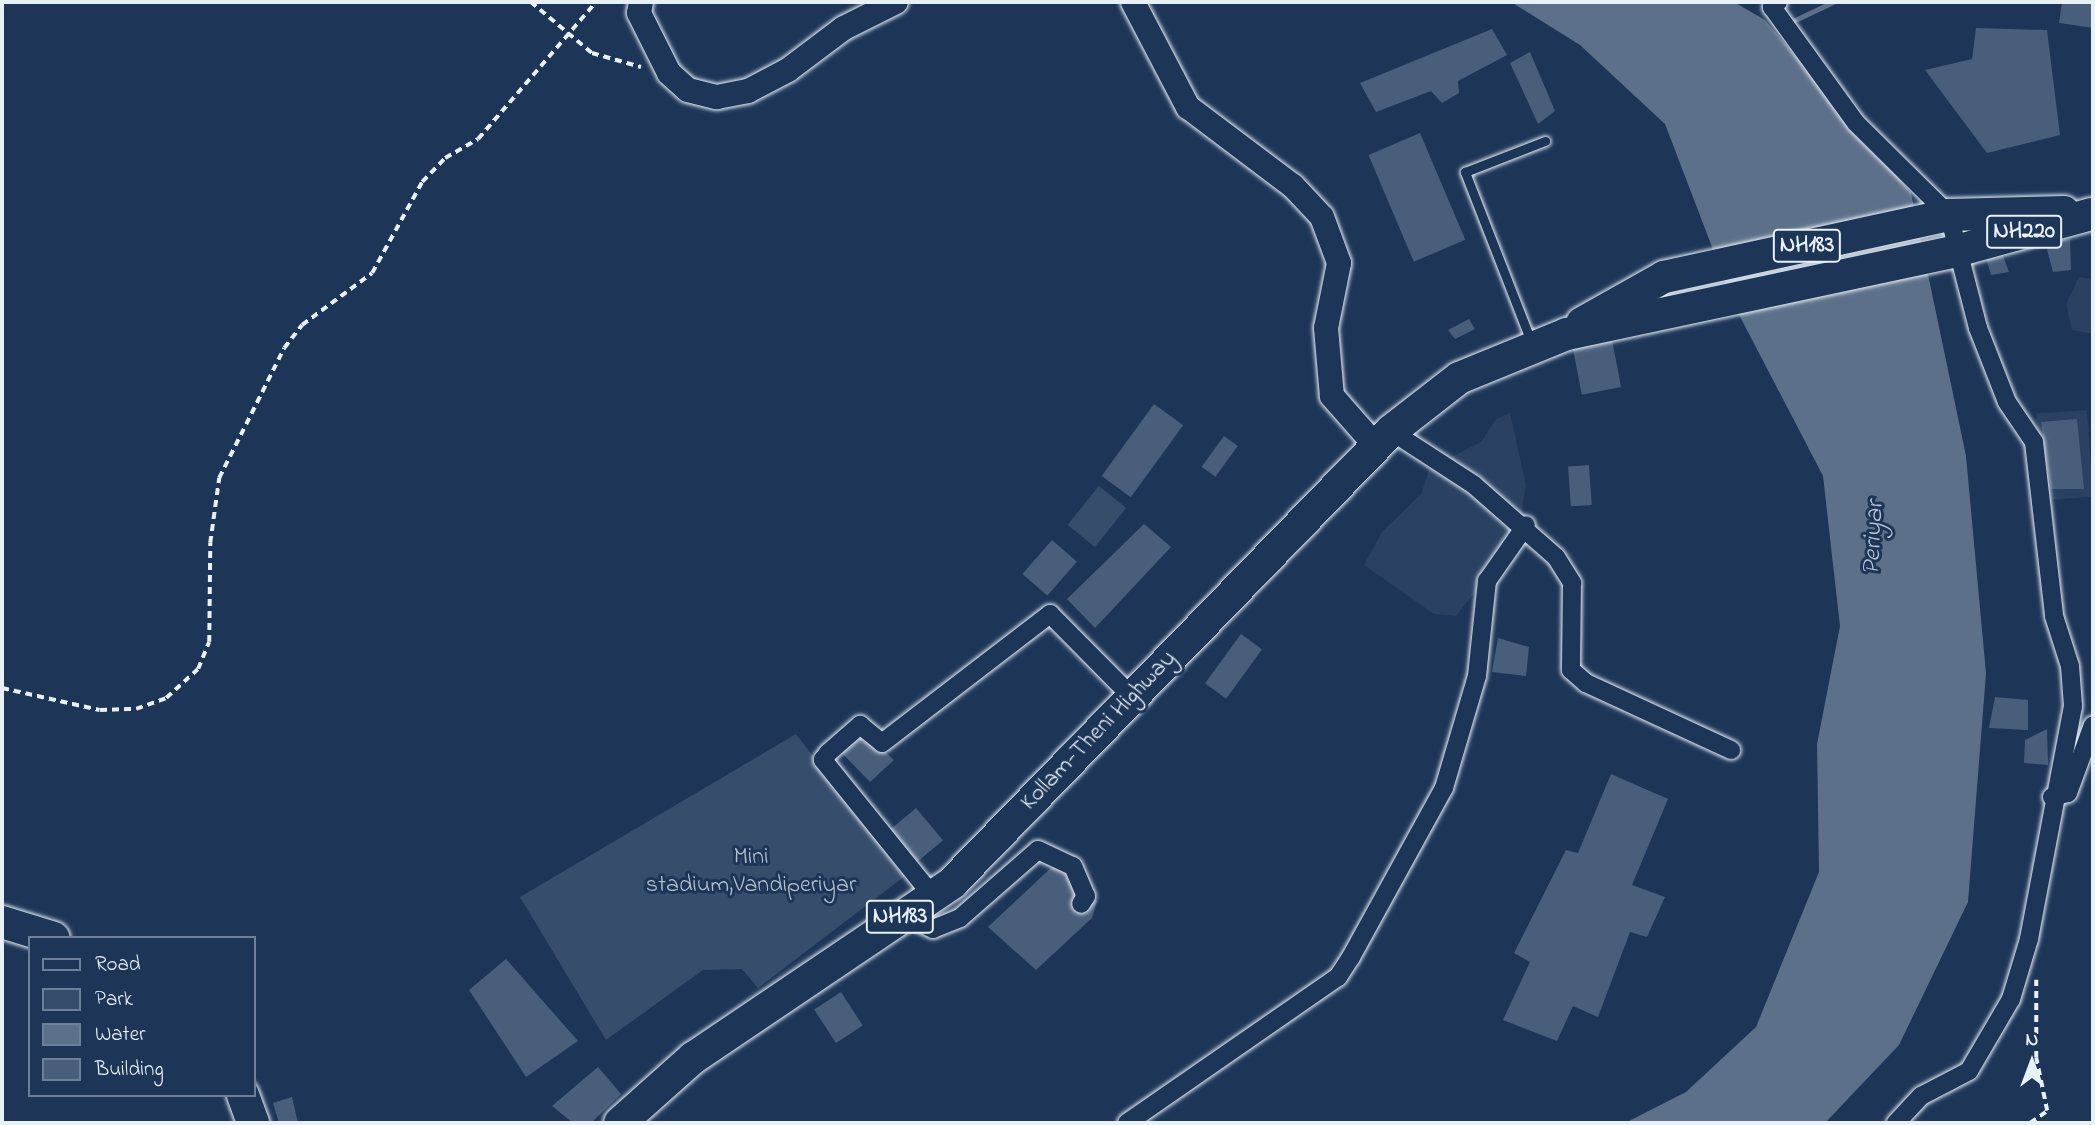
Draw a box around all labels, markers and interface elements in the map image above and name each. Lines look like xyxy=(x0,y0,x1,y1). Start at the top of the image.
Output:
road number: NH220 xyxy=(1986,213,2062,252)
road number: NH183 xyxy=(1772,227,1842,266)
water label: Periyar xyxy=(1857,500,1893,576)
street label: Kollam-Theni Highway xyxy=(1015,645,1183,817)
park label: Mini stadium,Vandiperiyar xyxy=(646,844,856,900)
road number: NH183 xyxy=(865,898,935,936)
legend xyxy=(28,936,256,1097)
text: Road xyxy=(95,950,141,980)
text: Park xyxy=(95,985,133,1015)
text: Water xyxy=(95,1020,146,1050)
north arrow xyxy=(1997,1027,2067,1097)
text: N xyxy=(2026,1027,2038,1054)
text: Building xyxy=(95,1055,164,1085)

